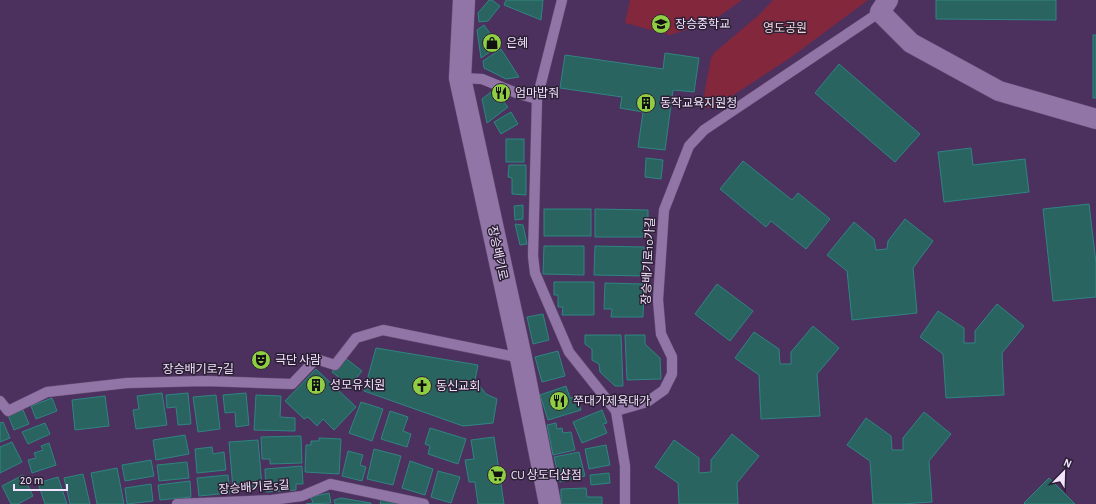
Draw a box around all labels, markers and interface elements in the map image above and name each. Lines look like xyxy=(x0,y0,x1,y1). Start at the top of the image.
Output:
school or university icon: 장승중학교 xyxy=(650,13,672,35)
place label: 장승중학교 xyxy=(675,17,730,30)
park label: 영도공원 xyxy=(763,22,807,34)
shop icon: 은혜 xyxy=(481,32,503,54)
place label: 은혜 xyxy=(506,37,528,49)
restaurant icon: 엄마밥줘 xyxy=(490,82,512,104)
place label: 엄마밥줘 xyxy=(515,87,559,99)
building icon: 동작교육지원청 xyxy=(635,92,657,114)
place label: 동작교육지원청 xyxy=(660,97,737,109)
street label: 장승배기로10가길 xyxy=(640,217,656,305)
street label: 장승배기로 xyxy=(486,225,510,281)
theatre icon: 극단 사람 xyxy=(250,349,272,371)
place label: 극단 사람 xyxy=(275,354,321,366)
street label: 장승배기로7길 xyxy=(162,363,234,375)
building icon: 성모유치원 xyxy=(305,374,327,396)
church icon: 동신교회 xyxy=(411,375,433,397)
place label: 성모유치원 xyxy=(330,379,385,391)
place label: 동신교회 xyxy=(436,380,480,392)
restaurant icon: 쭈대가제육대가 xyxy=(548,390,570,412)
place label: 쭈대가제육대가 xyxy=(573,395,650,407)
north arrow xyxy=(1044,452,1084,492)
text: N xyxy=(1062,457,1073,470)
supermarket icon: CU 상도더샵점 xyxy=(486,464,508,486)
scale bar xyxy=(14,466,67,492)
place label: CU 상도더샵점 xyxy=(511,469,582,481)
text: 20 m xyxy=(20,474,43,486)
street label: 장승배기로5길 xyxy=(218,479,290,495)

